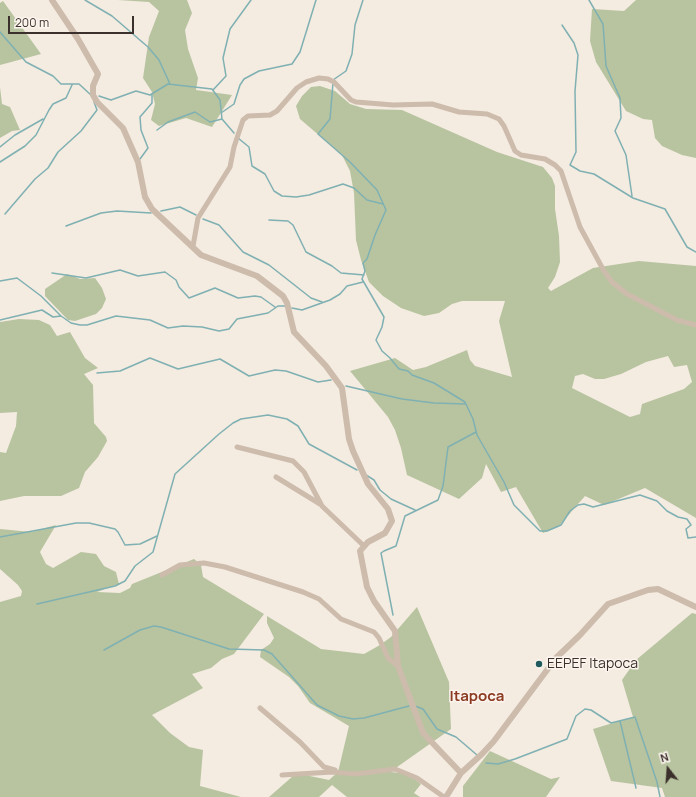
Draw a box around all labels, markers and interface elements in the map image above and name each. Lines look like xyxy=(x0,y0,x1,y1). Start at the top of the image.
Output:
scale bar xyxy=(10,8,136,34)
text: 200 m xyxy=(15,14,49,31)
place label: EEPEF Itapoca xyxy=(547,656,638,672)
marker: EEPEF Itapoca xyxy=(534,659,544,669)
district label: Itapoca xyxy=(450,688,504,706)
north arrow xyxy=(648,749,688,789)
text: N xyxy=(658,749,670,765)

